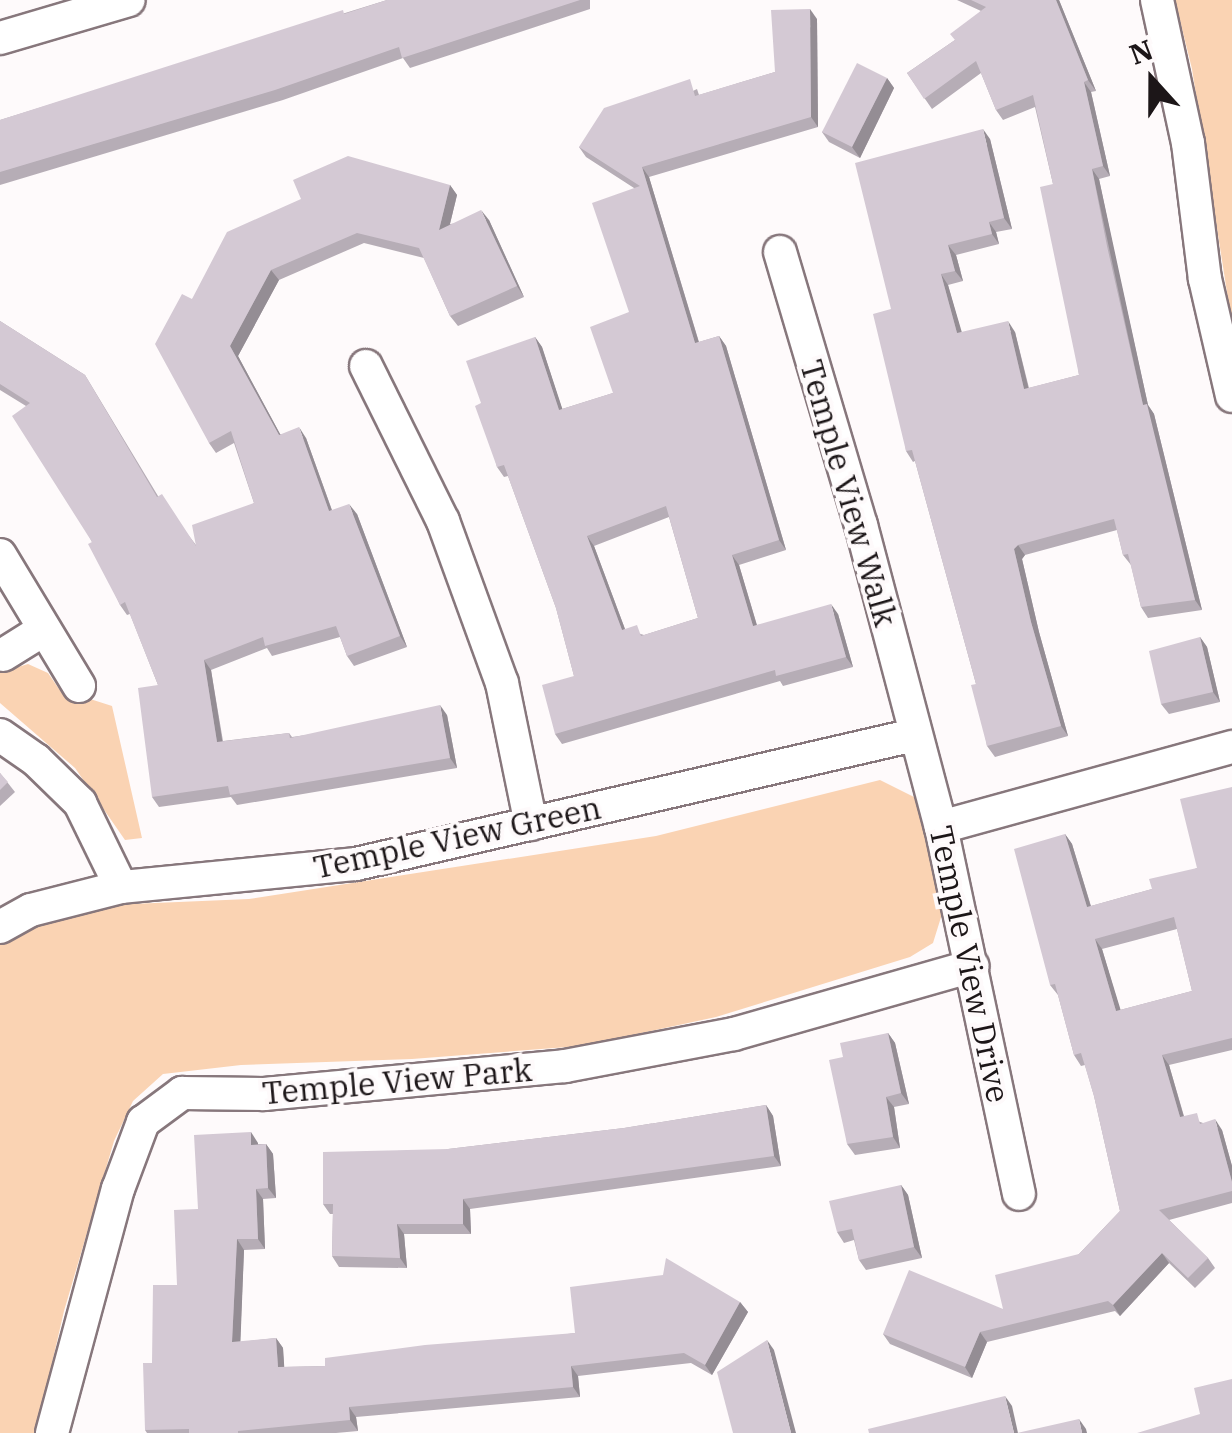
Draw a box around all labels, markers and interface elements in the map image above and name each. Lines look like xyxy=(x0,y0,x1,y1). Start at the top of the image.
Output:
north arrow xyxy=(1102,30,1202,130)
text: N xyxy=(1124,30,1158,73)
street label: Temple View Walk xyxy=(793,355,905,631)
street label: Temple View Green xyxy=(310,788,604,886)
street label: Temple View Drive xyxy=(922,822,1018,1106)
street label: Temple View Park xyxy=(260,1050,534,1112)

